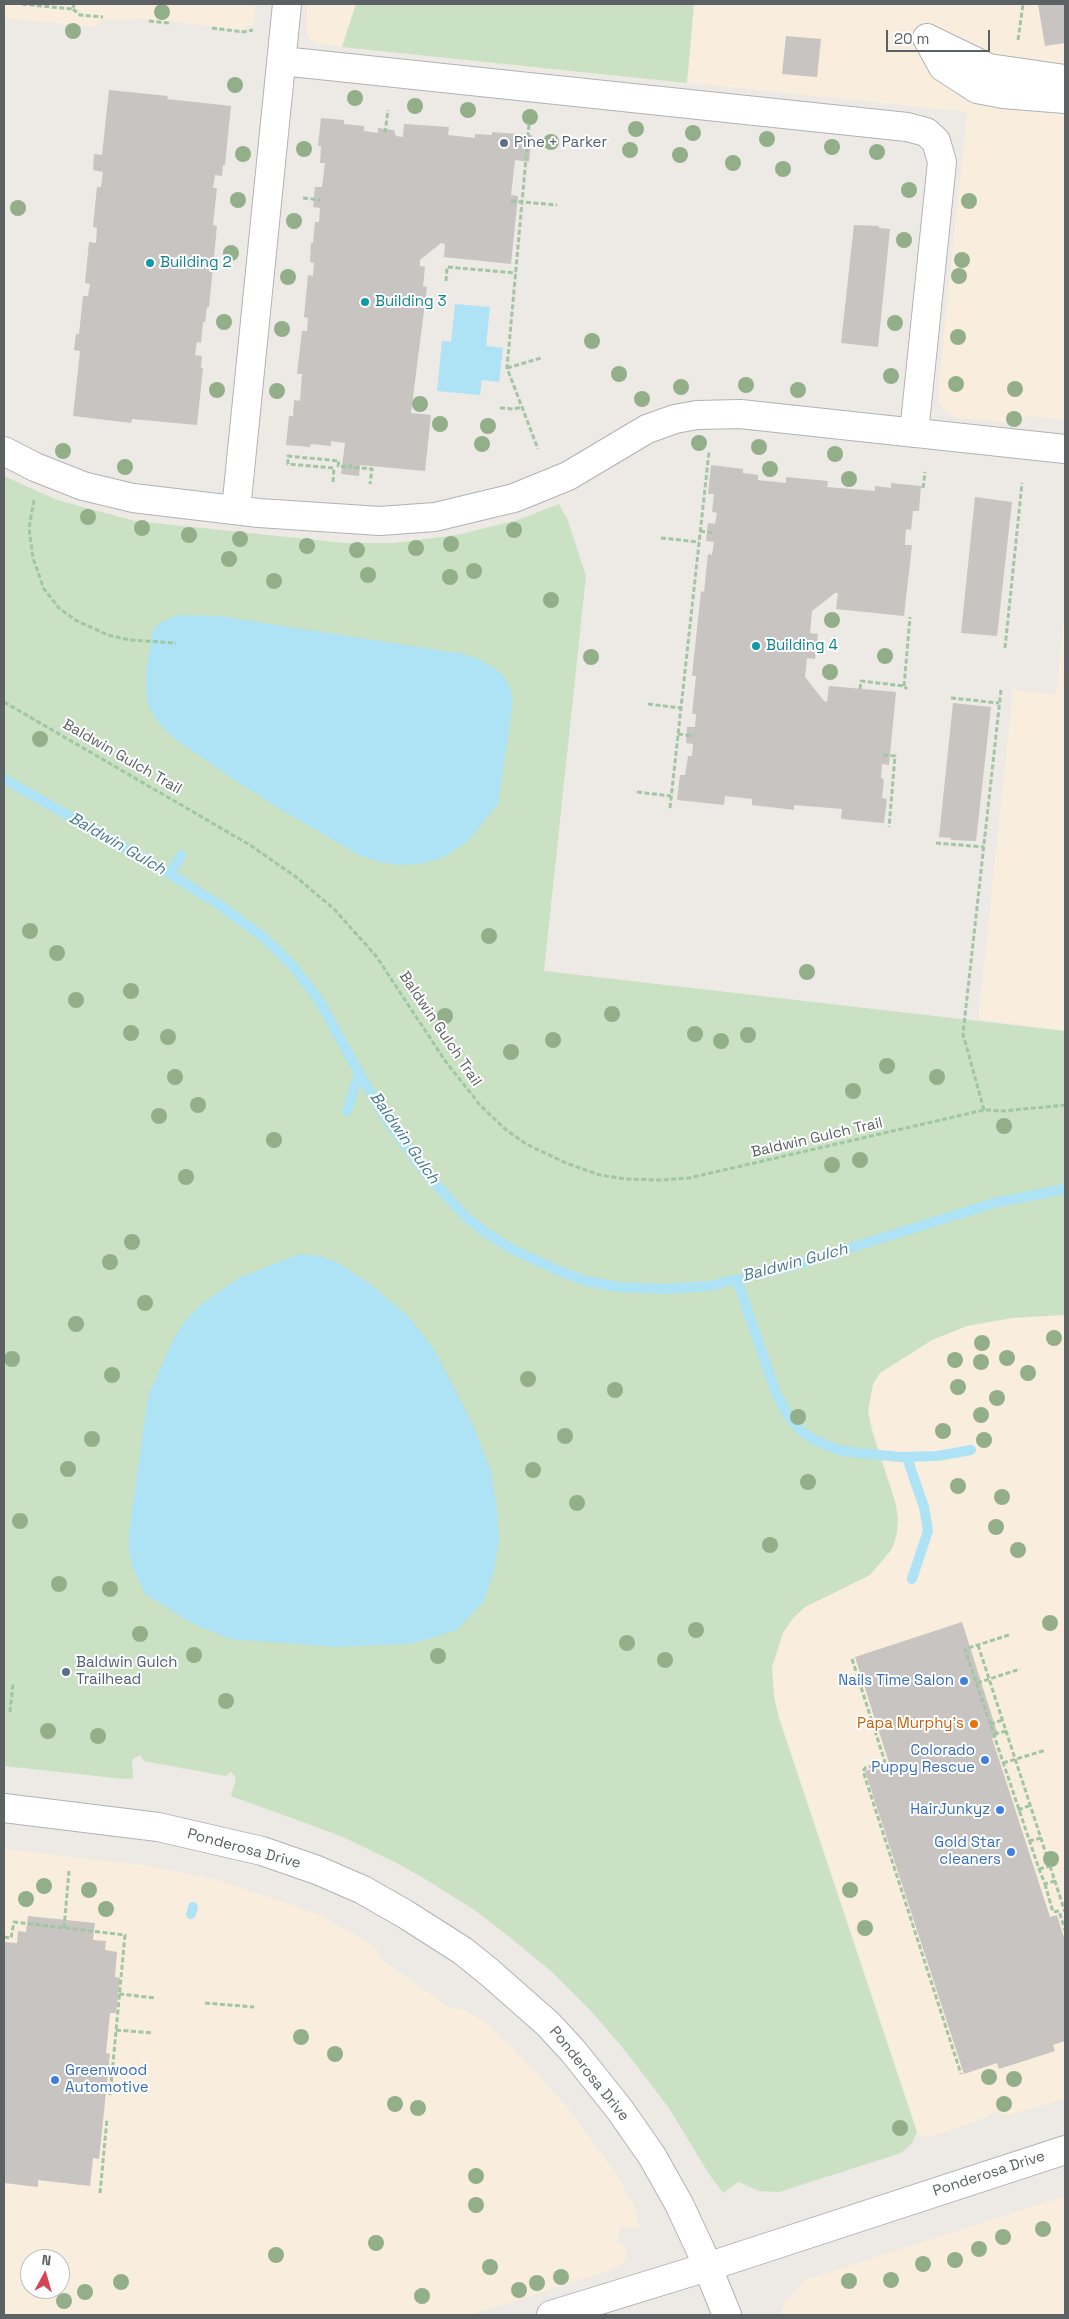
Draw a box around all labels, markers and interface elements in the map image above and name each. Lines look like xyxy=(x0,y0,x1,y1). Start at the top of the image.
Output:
scale bar xyxy=(889,20,993,52)
text: 20 m xyxy=(894,29,929,48)
place label: Pine + Parker xyxy=(514,134,607,152)
marker: Pine + Parker xyxy=(498,137,510,149)
place label: Building 2 xyxy=(160,254,232,272)
marker: Building 2 xyxy=(144,257,156,269)
place label: Building 3 xyxy=(375,293,447,311)
marker: Building 3 xyxy=(359,296,371,308)
place label: Building 4 xyxy=(766,637,838,655)
marker: Building 4 xyxy=(750,640,762,652)
street label: Baldwin Gulch Trail xyxy=(59,716,185,798)
water label: Baldwin Gulch xyxy=(65,809,169,879)
street label: Baldwin Gulch Trail xyxy=(395,968,485,1090)
water label: Baldwin Gulch xyxy=(365,1088,443,1188)
street label: Baldwin Gulch Trail xyxy=(749,1114,885,1162)
water label: Baldwin Gulch xyxy=(740,1240,850,1286)
place label: Baldwin Gulch Trailhead xyxy=(76,1654,178,1689)
marker: Baldwin Gulch Trailhead xyxy=(60,1666,72,1678)
place label: Nails Time Salon xyxy=(838,1672,954,1690)
marker: Nails Time Salon xyxy=(958,1675,970,1687)
place label: Papa Murphy's xyxy=(857,1715,964,1733)
marker: Papa Murphy's xyxy=(968,1718,980,1730)
place label: Colorado Puppy Rescue xyxy=(871,1742,975,1777)
marker: Colorado Puppy Rescue xyxy=(979,1754,991,1766)
place label: HairJunkyz xyxy=(910,1801,990,1819)
marker: HairJunkyz xyxy=(994,1804,1006,1816)
street label: Ponderosa Drive xyxy=(185,1825,303,1873)
place label: Gold Star cleaners xyxy=(934,1834,1001,1869)
marker: Gold Star cleaners xyxy=(1005,1846,1017,1858)
street label: Ponderosa Drive xyxy=(545,2023,633,2125)
place label: Greenwood Automotive xyxy=(65,2062,149,2097)
marker: Greenwood Automotive xyxy=(49,2074,61,2086)
street label: Ponderosa Drive xyxy=(931,2147,1047,2201)
north arrow xyxy=(20,2249,70,2299)
text: N xyxy=(41,2251,52,2270)

